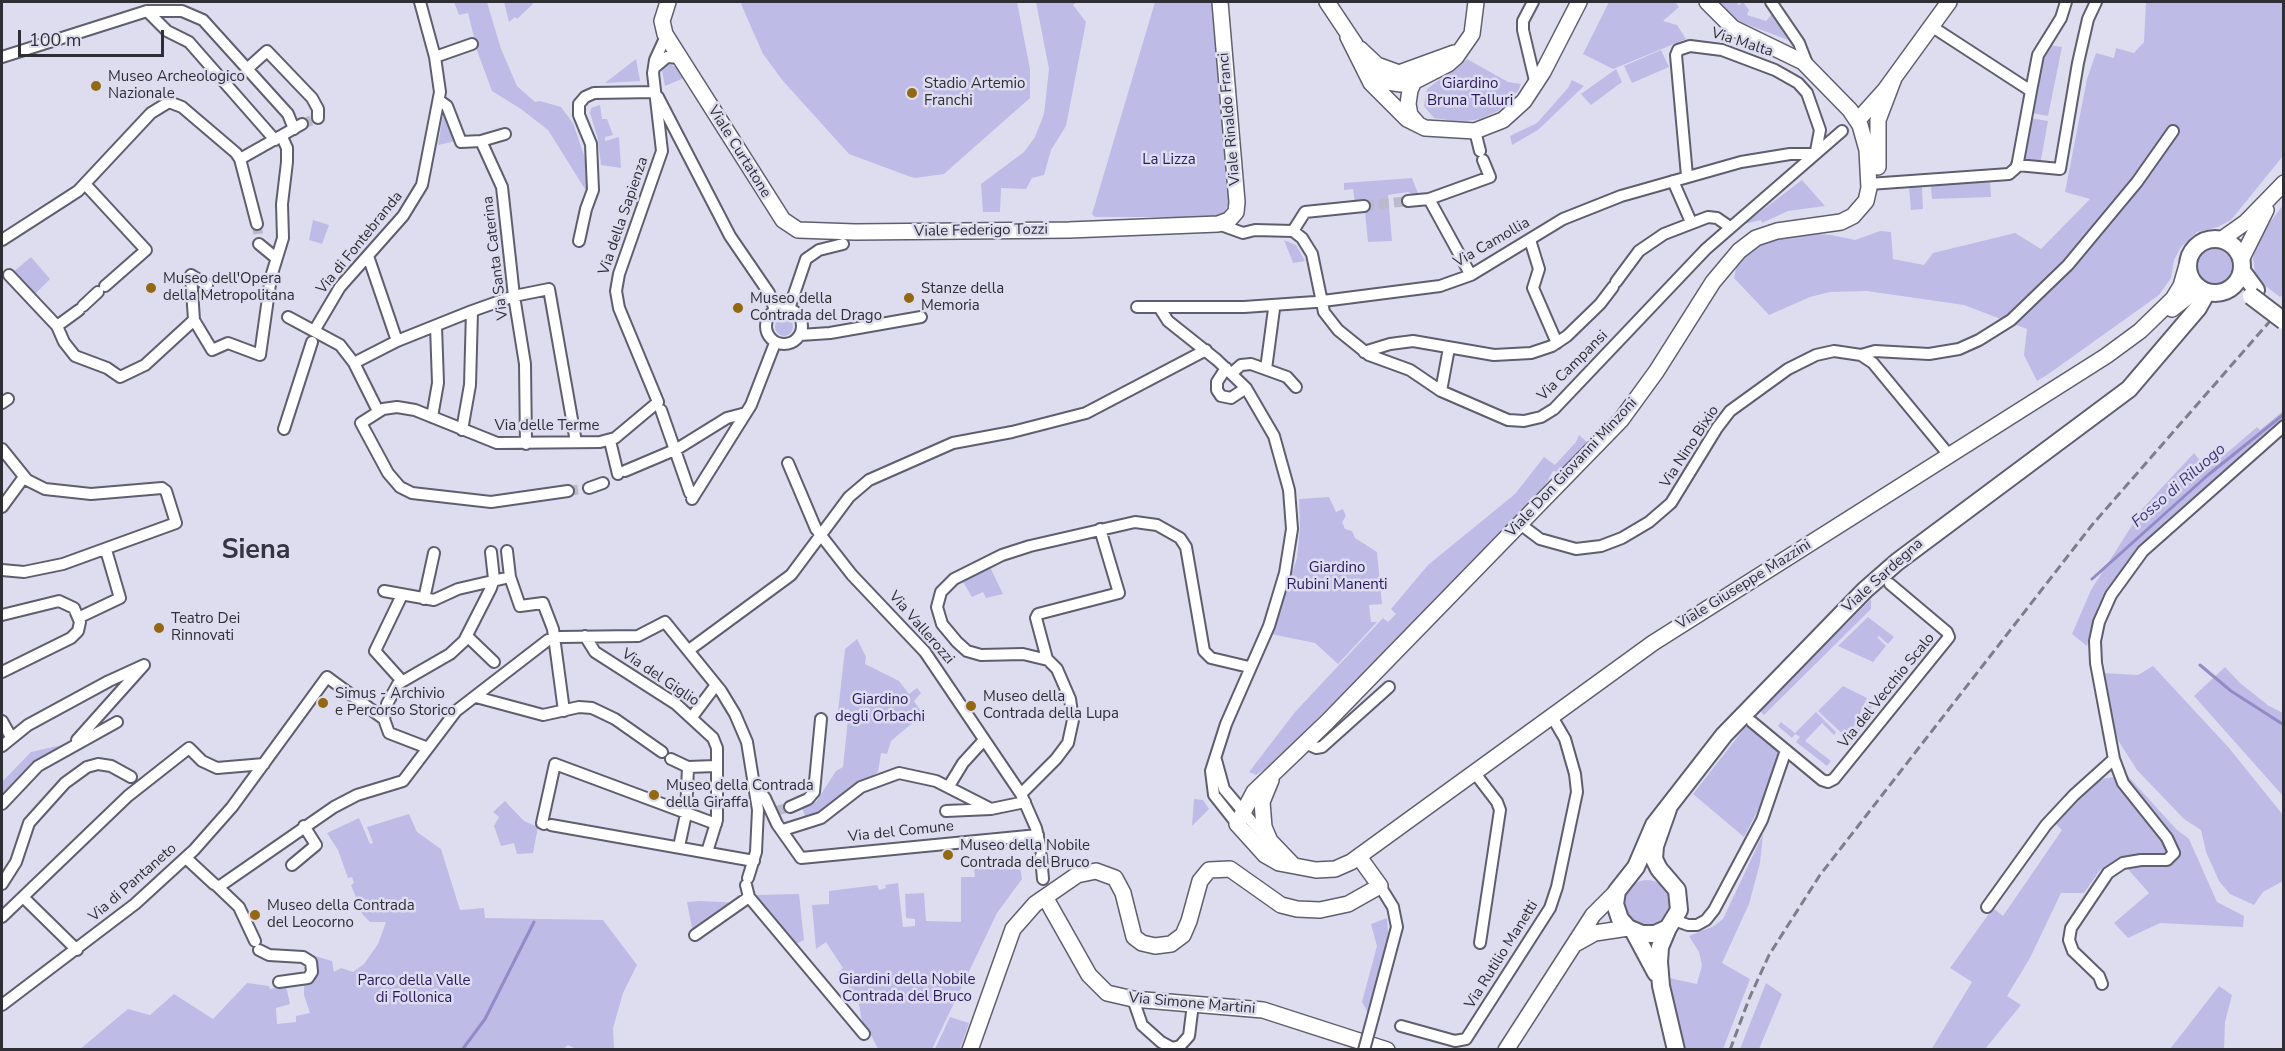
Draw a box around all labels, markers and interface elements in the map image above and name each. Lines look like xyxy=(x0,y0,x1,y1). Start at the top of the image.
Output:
scale bar xyxy=(21,18,166,56)
street label: Via Malta xyxy=(1709,25,1775,61)
text: 100 m xyxy=(29,28,81,52)
street label: Viale Rinaldo Franci xyxy=(1215,52,1245,186)
place label: Museo Archeologico Nazionale xyxy=(108,68,245,103)
place label: Stadio Artemio Franchi xyxy=(924,75,1025,110)
park label: Giardino Bruna Talluri xyxy=(1427,75,1513,110)
marker: Museo Archeologico Nazionale xyxy=(89,79,103,93)
marker: Stadio Artemio Franchi xyxy=(905,86,919,100)
street label: Viale Curtatone xyxy=(703,103,775,201)
park label: La Lizza xyxy=(1142,151,1196,169)
street label: Via della Sapienza xyxy=(595,155,653,277)
street label: Via di Fontebranda xyxy=(313,188,407,298)
street label: Via Santa Caterina xyxy=(479,195,513,321)
street label: Via Camollia xyxy=(1451,214,1533,272)
street label: Viale Federigo Tozzi xyxy=(914,221,1048,241)
place label: Museo dell'Opera della Metropolitana xyxy=(163,270,295,305)
place label: Stanze della Memoria xyxy=(921,280,1004,315)
marker: Museo dell'Opera della Metropolitana xyxy=(144,281,158,295)
place label: Museo della Contrada del Drago xyxy=(750,290,882,325)
marker: Stanze della Memoria xyxy=(902,291,916,305)
marker: Museo della Contrada del Drago xyxy=(731,301,745,315)
street label: Via Campansi xyxy=(1534,327,1612,405)
street label: Viale Don Giovanni Minzoni xyxy=(1503,394,1641,542)
street label: Via Nino Bixio xyxy=(1657,403,1723,491)
street label: Via delle Terme xyxy=(494,417,600,435)
water label: Fosso di Riluogo xyxy=(2128,440,2230,532)
district label: Siena xyxy=(221,535,291,567)
street label: Viale Sardegna xyxy=(1839,535,1927,617)
street label: Viale Giuseppe Mazzini xyxy=(1673,536,1815,634)
park label: Giardino Rubini Manenti xyxy=(1286,559,1388,594)
street label: Via Vallerozzi xyxy=(884,588,958,668)
place label: Teatro Dei Rinnovati xyxy=(171,610,240,645)
marker: Teatro Dei Rinnovati xyxy=(152,621,166,635)
street label: Via del Vecchio Scalo xyxy=(1835,630,1939,752)
street label: Via del Giglio xyxy=(618,645,702,711)
place label: Simus - Archivio e Percorso Storico xyxy=(335,685,456,720)
place label: Museo della Contrada della Lupa xyxy=(983,688,1119,723)
park label: Giardino degli Orbachi xyxy=(835,691,925,726)
marker: Simus - Archivio e Percorso Storico xyxy=(316,696,330,710)
marker: Museo della Contrada della Lupa xyxy=(964,699,978,713)
place label: Museo della Contrada della Giraffa xyxy=(666,777,814,812)
marker: Museo della Contrada della Giraffa xyxy=(647,788,661,802)
street label: Via del Comune xyxy=(847,817,955,847)
place label: Museo della Nobile Contrada del Bruco xyxy=(960,837,1090,872)
street label: Via di Pantaneto xyxy=(85,840,181,926)
marker: Museo della Nobile Contrada del Bruco xyxy=(941,848,955,862)
place label: Museo della Contrada del Leocorno xyxy=(267,897,415,932)
street label: Via Rutilio Manetti xyxy=(1462,898,1542,1012)
marker: Museo della Contrada del Leocorno xyxy=(248,908,262,922)
park label: Giardini della Nobile Contrada del Bruco xyxy=(838,971,976,1006)
park label: Parco della Valle di Follonica xyxy=(358,972,470,1007)
street label: Via Simone Martini xyxy=(1128,989,1256,1019)

